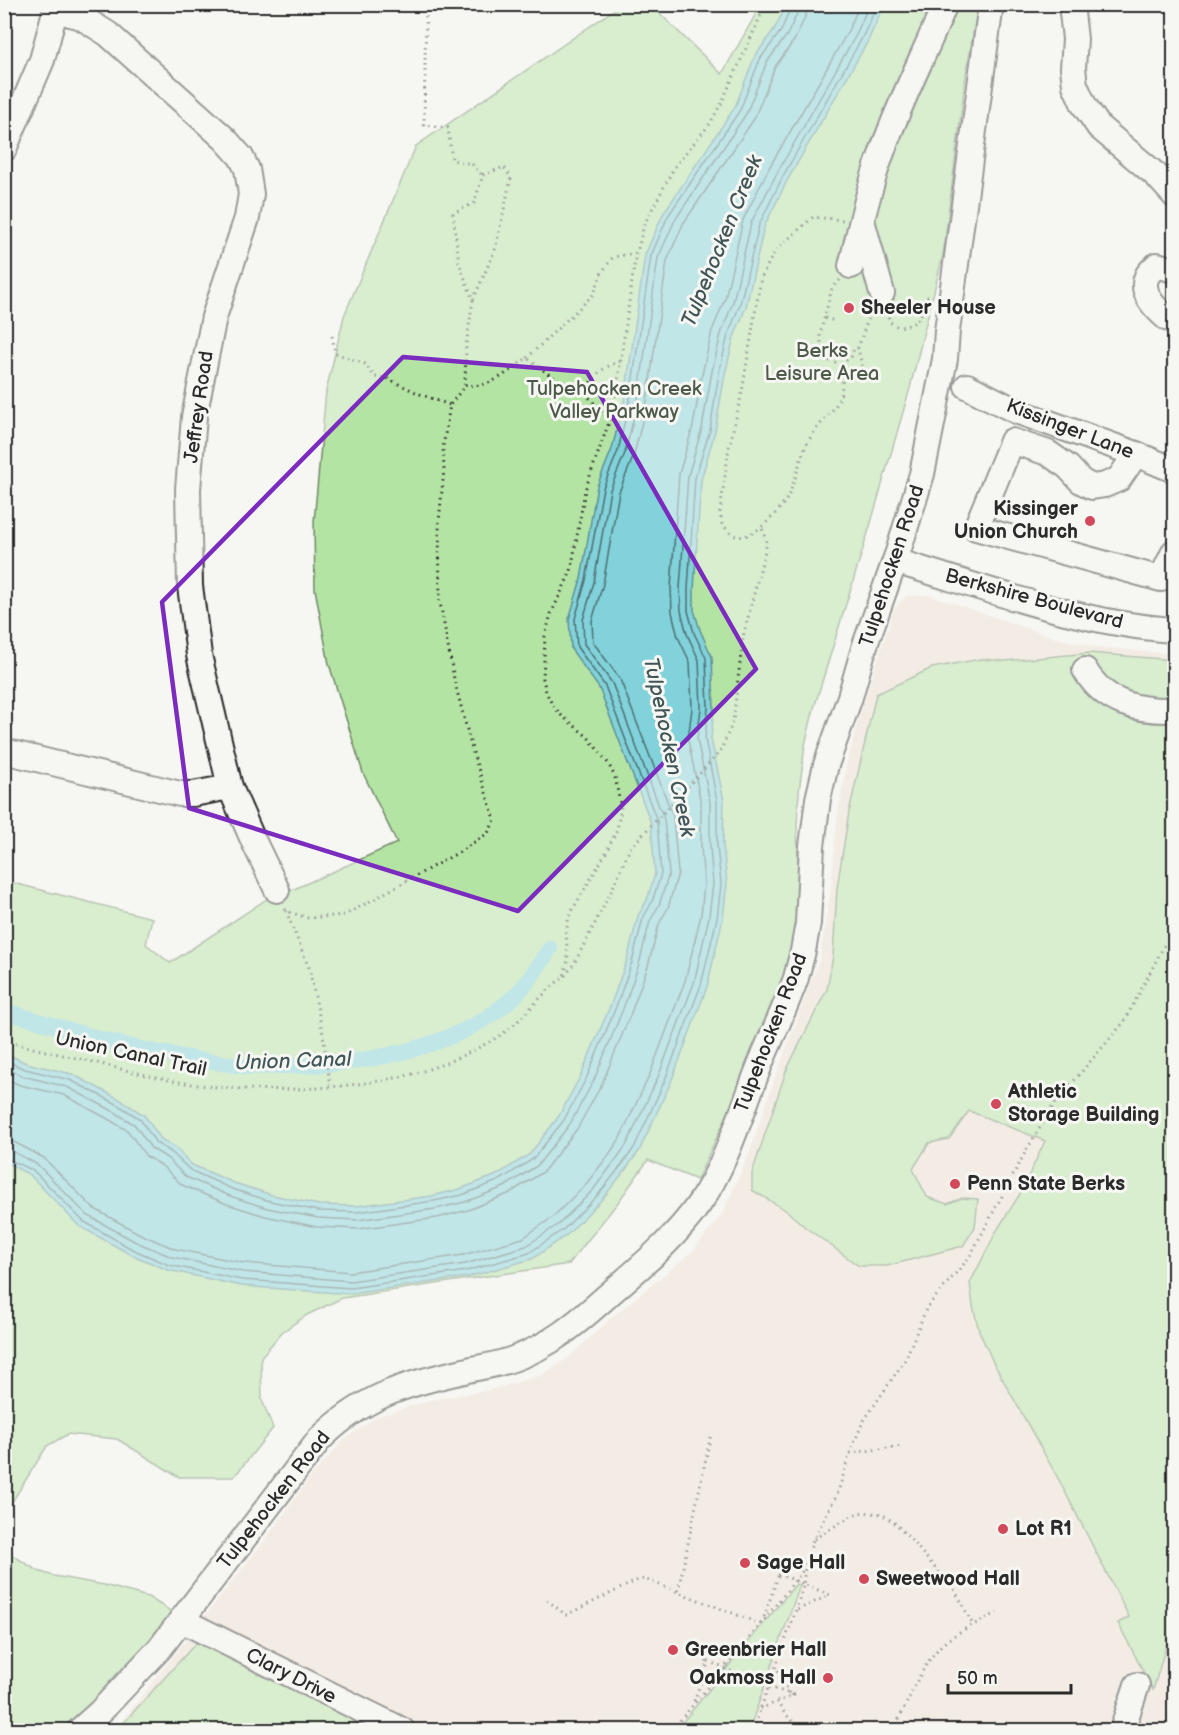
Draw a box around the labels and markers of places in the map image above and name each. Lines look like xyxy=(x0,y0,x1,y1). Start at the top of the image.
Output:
place label: Sheeler House xyxy=(861,296,996,320)
marker: Sheeler House xyxy=(842,301,856,315)
place label: Kissinger Union Church xyxy=(954,497,1079,544)
marker: Kissinger Union Church xyxy=(1083,514,1097,528)
place label: Athletic Storage Building xyxy=(1007,1080,1159,1127)
marker: Athletic Storage Building xyxy=(989,1097,1003,1111)
place label: Penn State Berks xyxy=(967,1172,1125,1196)
marker: Penn State Berks xyxy=(948,1177,962,1191)
place label: Lot R1 xyxy=(1015,1517,1072,1541)
marker: Lot R1 xyxy=(996,1522,1010,1536)
place label: Sage Hall xyxy=(757,1551,845,1575)
marker: Sage Hall xyxy=(738,1556,752,1570)
place label: Sweetwood Hall xyxy=(876,1567,1020,1591)
marker: Sweetwood Hall xyxy=(857,1572,871,1586)
place label: Greenbrier Hall xyxy=(685,1638,827,1662)
marker: Greenbrier Hall xyxy=(666,1643,680,1657)
place label: Oakmoss Hall xyxy=(690,1666,816,1690)
marker: Oakmoss Hall xyxy=(821,1671,835,1685)

